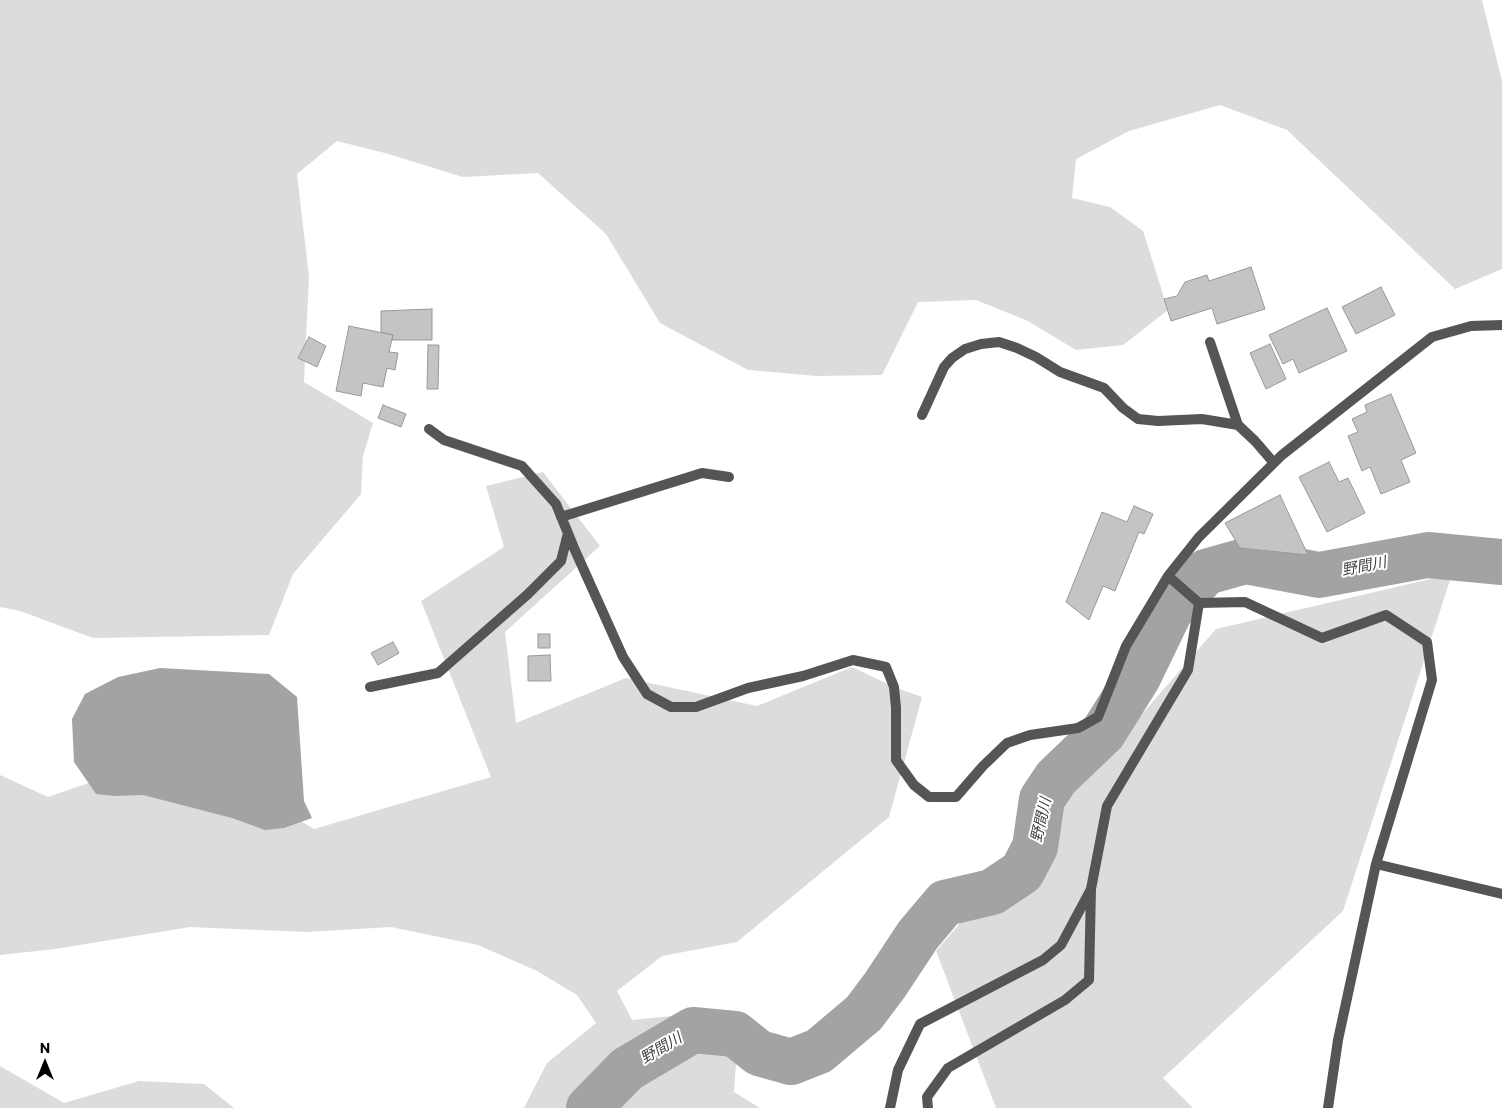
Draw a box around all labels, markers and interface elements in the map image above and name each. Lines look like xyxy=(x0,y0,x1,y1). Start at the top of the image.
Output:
water label: 野間川 xyxy=(1340,553,1388,579)
water label: 野間川 xyxy=(1027,796,1055,844)
water label: 野間川 xyxy=(637,1029,685,1067)
north arrow xyxy=(20,1038,70,1088)
text: N xyxy=(40,1039,50,1056)

